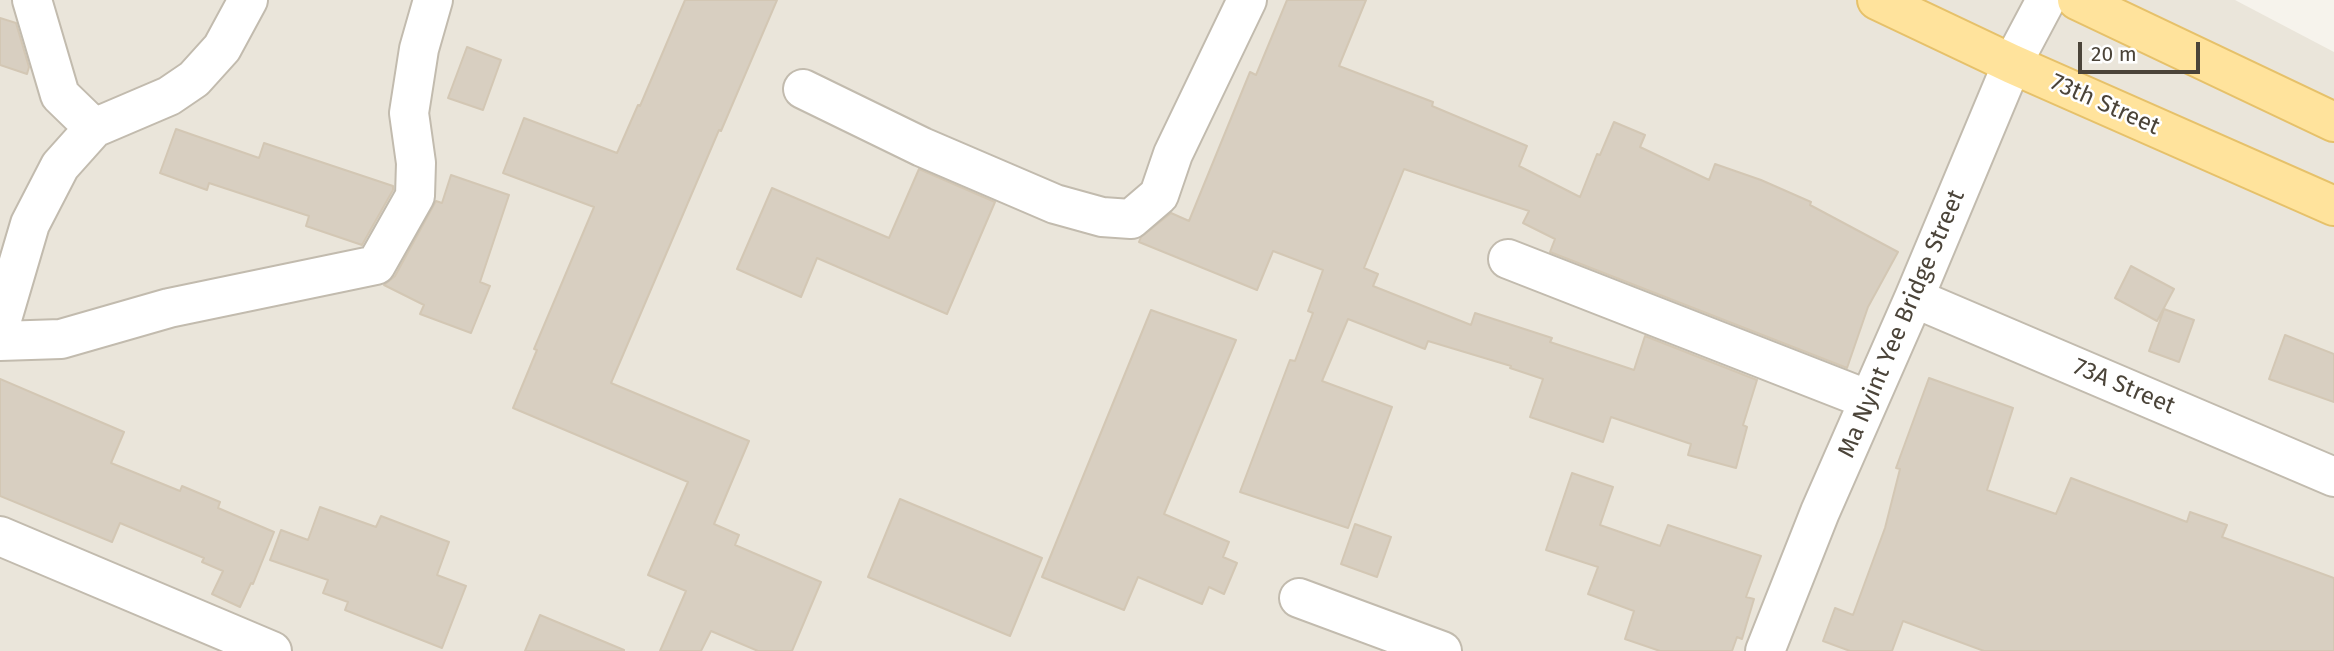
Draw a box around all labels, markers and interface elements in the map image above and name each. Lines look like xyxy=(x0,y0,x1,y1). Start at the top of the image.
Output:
scale bar xyxy=(2082,28,2204,72)
text: 20 m xyxy=(2091,41,2137,67)
street label: 73th Street xyxy=(2046,68,2164,142)
street label: Ma Nyint Yee Bridge Street xyxy=(1832,186,1972,462)
street label: 73A Street xyxy=(2069,353,2179,421)

